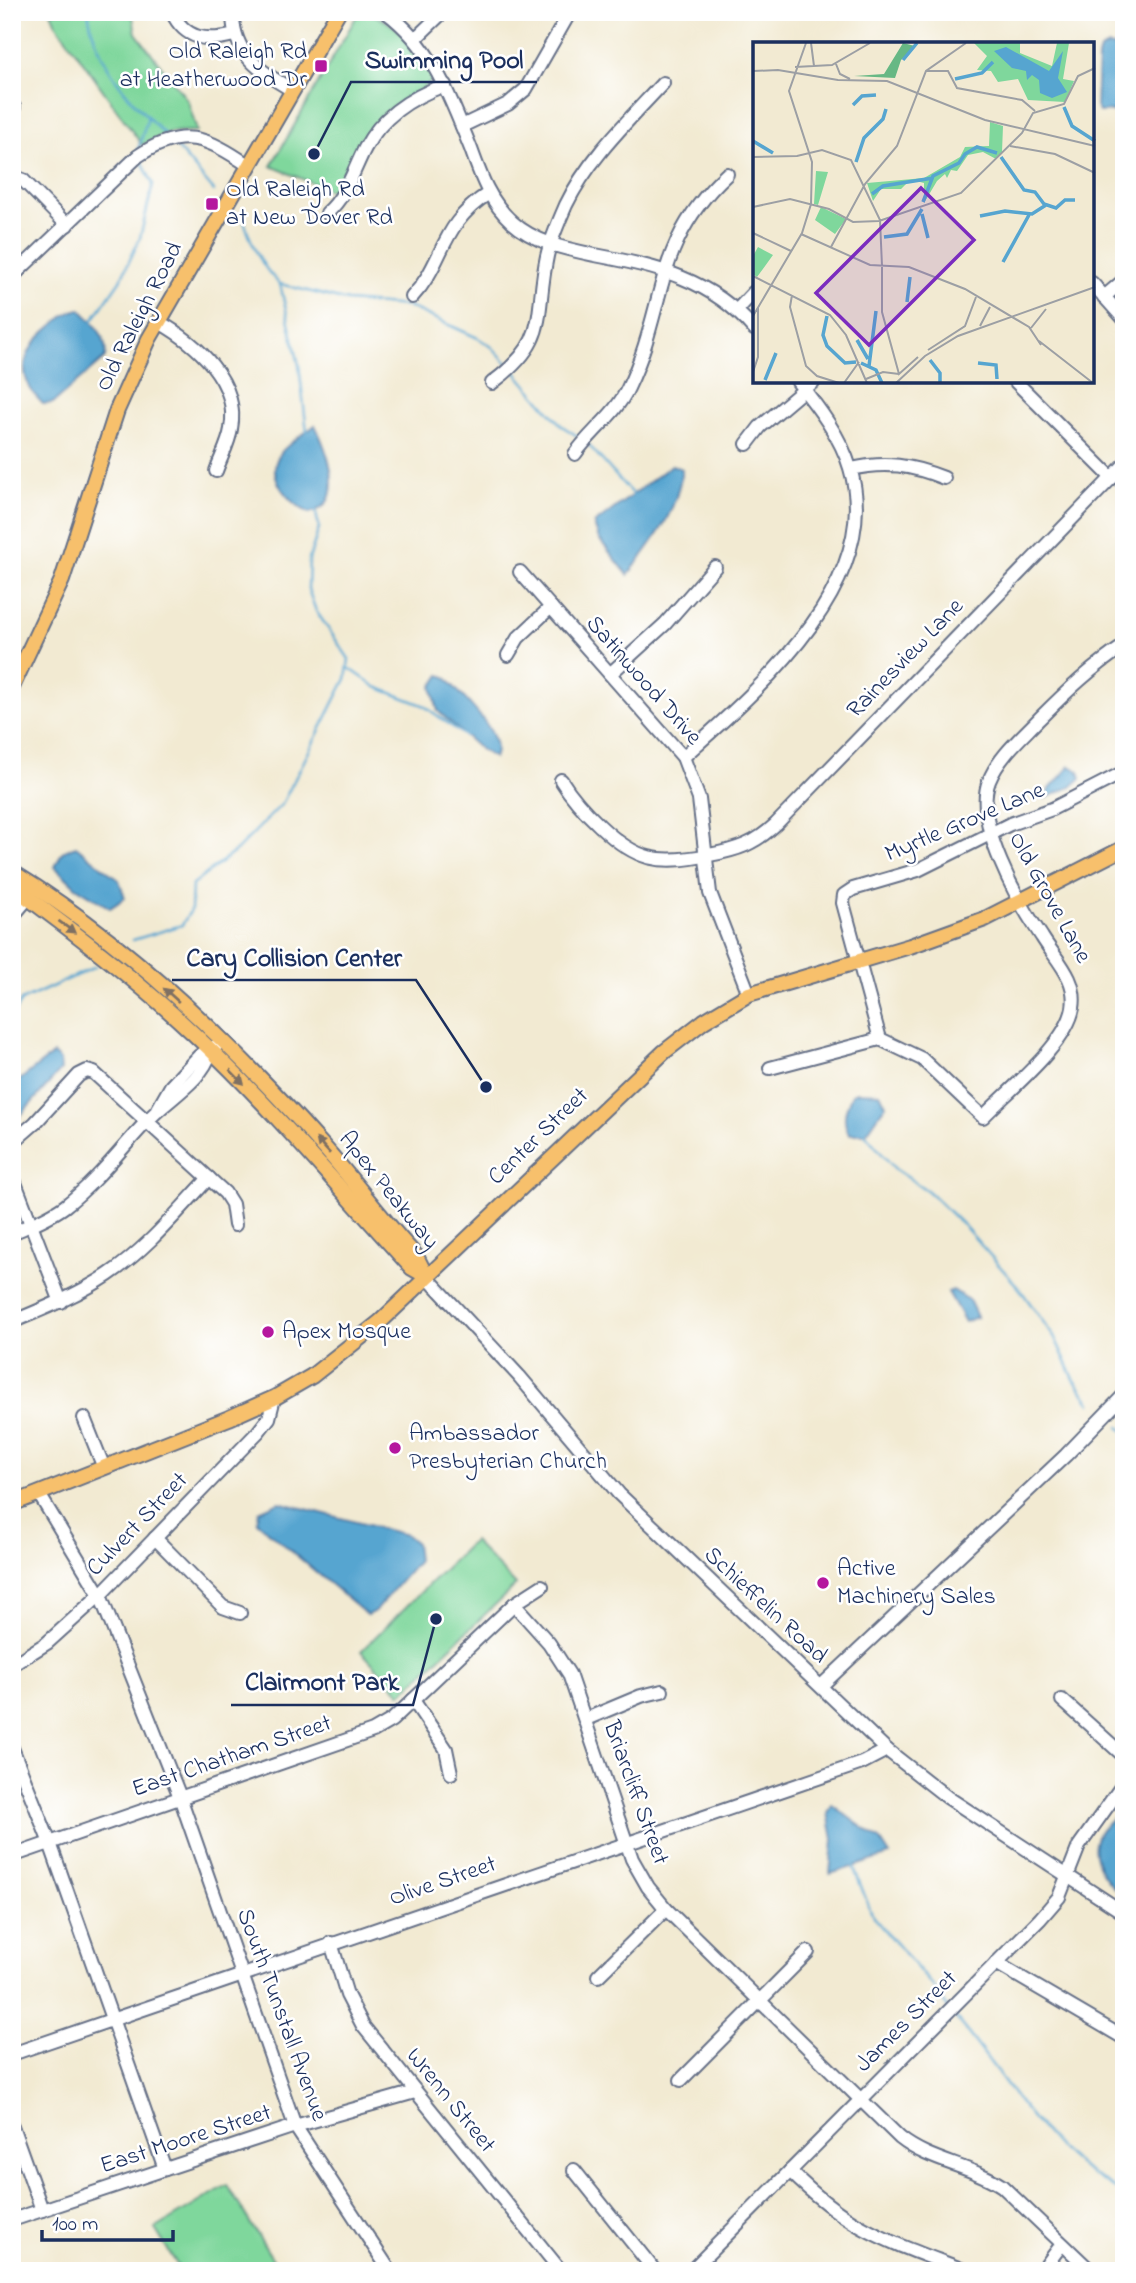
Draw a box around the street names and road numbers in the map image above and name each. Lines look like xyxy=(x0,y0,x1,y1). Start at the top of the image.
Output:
street label: Old Raleigh Road xyxy=(87,236,193,398)
street label: Rainesview Lane xyxy=(839,591,973,727)
street label: Satinwood Drive xyxy=(576,608,710,754)
street label: Myrtle Grove Lane xyxy=(880,774,1051,873)
street label: Old Grove Lane xyxy=(998,826,1100,970)
street label: Center Street xyxy=(481,1080,597,1194)
street label: Apex Peakway xyxy=(328,1124,447,1259)
street label: Culvert Street xyxy=(79,1465,197,1585)
street label: Schieffelin Road xyxy=(695,1539,835,1673)
street label: East Chatham Street xyxy=(128,1706,336,1808)
street label: Briarcliff Street xyxy=(592,1715,677,1870)
street label: Olive Street xyxy=(385,1847,501,1917)
street label: South Tunstall Avenue xyxy=(226,1904,336,2126)
street label: James Street xyxy=(848,1963,966,2081)
street label: Wrenn Street xyxy=(396,2041,504,2161)
street label: East Moore Street xyxy=(96,2096,276,2184)

